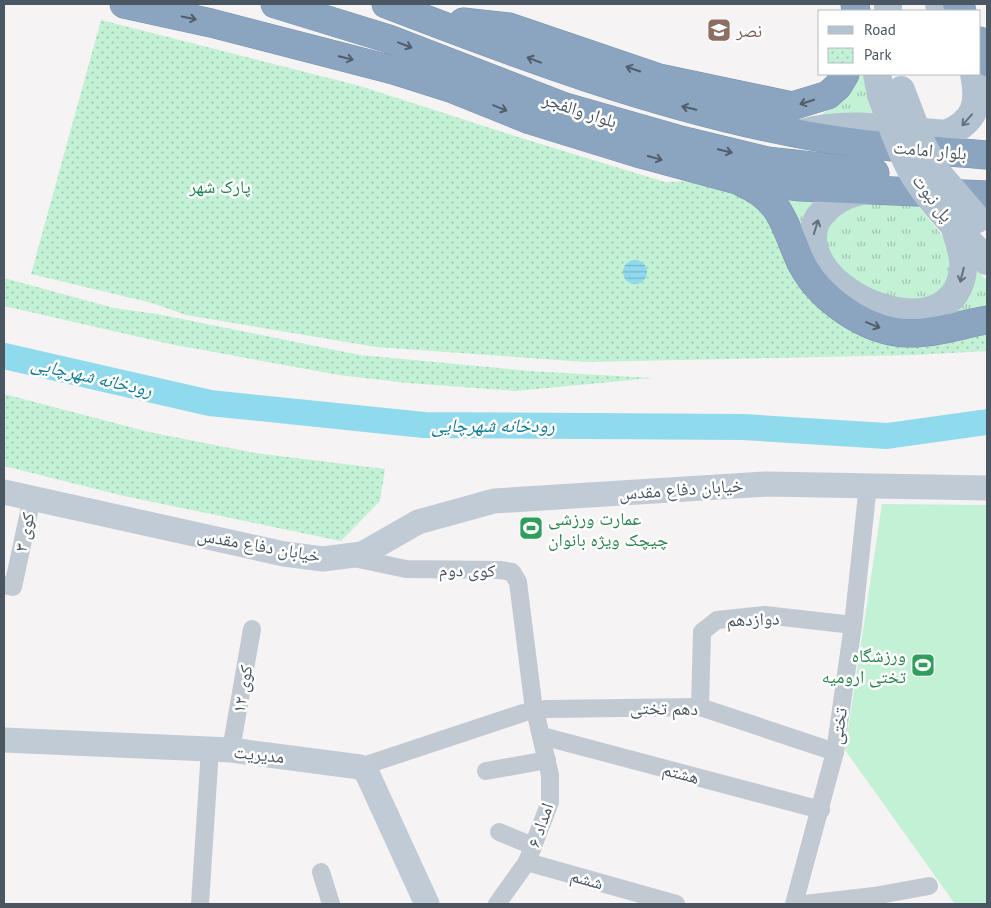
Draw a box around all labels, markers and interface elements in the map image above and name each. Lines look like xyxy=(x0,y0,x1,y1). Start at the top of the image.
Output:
legend xyxy=(818,10,981,75)
one-way arrow xyxy=(180,14,196,23)
school or university icon: نصر xyxy=(706,17,732,43)
place label: نصر xyxy=(735,19,762,42)
text: Road xyxy=(864,20,896,39)
one-way arrow xyxy=(397,41,412,50)
text: Park xyxy=(864,45,892,64)
one-way arrow xyxy=(337,54,353,63)
one-way arrow xyxy=(527,54,542,64)
one-way arrow xyxy=(625,64,641,73)
street label: بلوار والفجر xyxy=(539,87,620,133)
one-way arrow xyxy=(800,97,816,107)
one-way arrow xyxy=(681,103,697,112)
one-way arrow xyxy=(492,104,507,114)
one-way arrow xyxy=(961,113,973,126)
street label: بلوار امامت xyxy=(892,135,968,165)
one-way arrow xyxy=(716,147,732,156)
one-way arrow xyxy=(646,154,662,163)
street label: پل نبوت xyxy=(907,169,958,227)
park label: پارک شهر xyxy=(188,175,251,198)
one-way arrow xyxy=(811,219,821,235)
one-way arrow xyxy=(956,267,966,283)
one-way arrow xyxy=(865,321,880,330)
water label: رودخانه شهرچایی xyxy=(29,350,155,402)
water label: رودخانه شهرچایی xyxy=(431,413,555,437)
street label: خیابان دفاع مقدس xyxy=(618,473,744,505)
place label: عمارت ورزشی چیچک ویژه بانوان xyxy=(548,507,668,551)
street label: کوی ۳ xyxy=(9,510,40,554)
sports icon: عمارت ورزشی چیچک ویژه بانوان xyxy=(518,515,544,541)
street label: خیابان دفاع مقدس xyxy=(196,523,322,567)
street label: کوی دوم xyxy=(439,558,496,583)
street label: دوازدهم xyxy=(726,607,780,632)
place label: ورزشگاه تختی ارومیه xyxy=(822,644,906,688)
sports icon: ورزشگاه تختی ارومیه xyxy=(910,652,936,678)
street label: کوی ۱۲ xyxy=(227,663,258,715)
street label: دهم تختی xyxy=(630,696,698,721)
street label: تختی xyxy=(824,706,852,746)
street label: مدیریت xyxy=(232,740,286,768)
street label: هشتم xyxy=(660,757,702,790)
street label: امداد ۶ xyxy=(522,800,558,850)
street label: ششم xyxy=(568,863,606,896)

